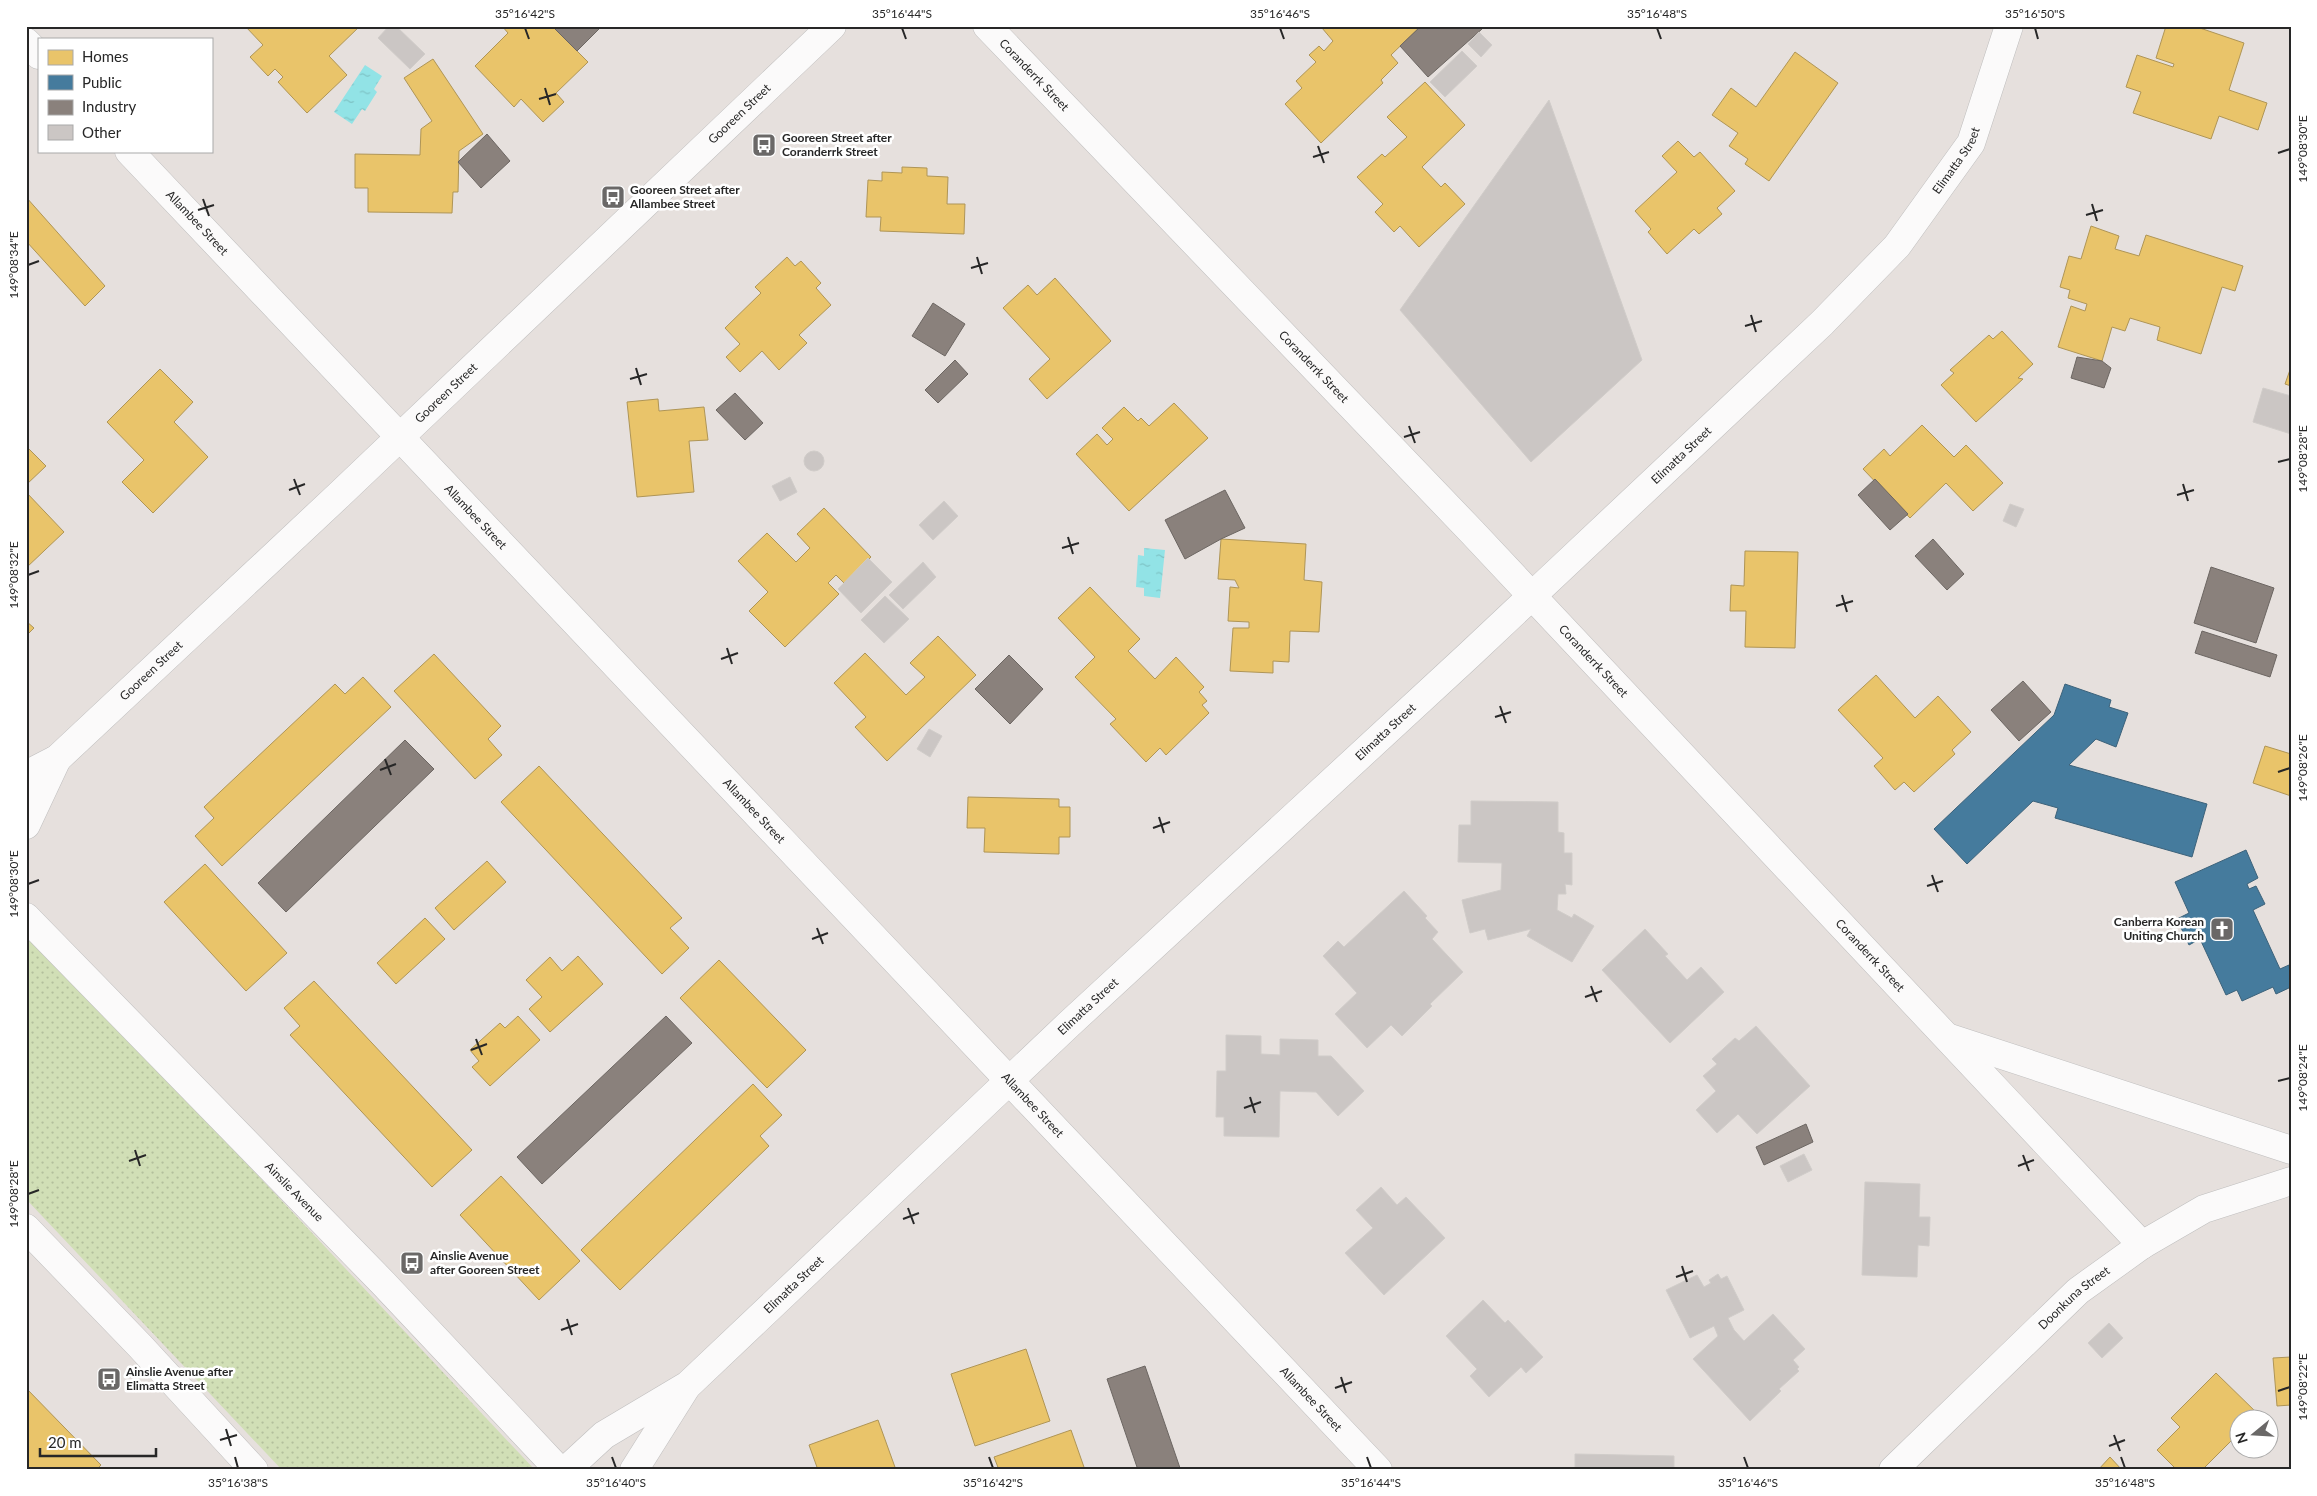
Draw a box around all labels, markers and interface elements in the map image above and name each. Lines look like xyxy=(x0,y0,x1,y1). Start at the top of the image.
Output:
text: 35°16'42"S xyxy=(495,6,555,21)
text: 35°16'44"S xyxy=(872,6,932,21)
text: 35°16'46"S xyxy=(1250,6,1310,21)
text: 35°16'48"S xyxy=(1627,6,1687,21)
text: 35°16'50"S xyxy=(2005,6,2065,21)
street label: Coranderrk Street xyxy=(996,36,1073,114)
legend xyxy=(38,38,212,152)
text: Homes xyxy=(82,47,128,65)
text: Public xyxy=(82,73,122,91)
street label: Gooreen Street xyxy=(705,80,774,147)
text: Industry xyxy=(82,97,137,115)
text: 149°08'30"E xyxy=(2295,115,2310,183)
text: Other xyxy=(82,123,122,141)
street label: Elimatta Street xyxy=(1929,124,1983,197)
place label: Gooreen Street after Coranderrk Street xyxy=(782,130,892,159)
bus stop icon: Gooreen Street after Coranderrk Street xyxy=(751,132,777,158)
place label: Gooreen Street after Allambee Street xyxy=(629,182,740,211)
bus stop icon: Gooreen Street after Allambee Street xyxy=(600,184,626,210)
street label: Allambee Street xyxy=(163,187,232,259)
text: 149°08'34"E xyxy=(6,231,21,299)
street label: Coranderrk Street xyxy=(1276,327,1352,406)
street label: Gooreen Street xyxy=(411,359,481,426)
street label: Elimatta Street xyxy=(1648,423,1715,487)
text: 149°08'28"E xyxy=(2295,425,2310,493)
street label: Allambee Street xyxy=(442,481,511,553)
text: 149°08'32"E xyxy=(6,541,21,609)
street label: Coranderrk Street xyxy=(1556,621,1632,701)
street label: Gooreen Street xyxy=(116,637,186,703)
street label: Elimatta Street xyxy=(1352,699,1419,763)
text: 149°08'26"E xyxy=(2295,734,2310,802)
street label: Allambee Street xyxy=(720,775,789,847)
text: 149°08'30"E xyxy=(6,850,21,918)
place label: Canberra Korean Uniting Church xyxy=(2114,914,2204,943)
street label: Coranderrk Street xyxy=(1833,916,1909,995)
church icon: Canberra Korean Uniting Church xyxy=(2209,916,2235,942)
street label: Elimatta Street xyxy=(1054,974,1122,1038)
text: 149°08'24"E xyxy=(2295,1044,2310,1112)
street label: Allambee Street xyxy=(999,1069,1068,1141)
street label: Ainslie Avenue xyxy=(262,1159,327,1224)
text: 149°08'28"E xyxy=(6,1160,21,1228)
place label: Ainslie Avenue after Gooreen Street xyxy=(429,1248,540,1277)
bus stop icon: Ainslie Avenue after Gooreen Street xyxy=(399,1250,425,1276)
street label: Elimatta Street xyxy=(760,1252,827,1317)
street label: Doonkuna Street xyxy=(2035,1262,2113,1332)
text: 149°08'22"E xyxy=(2295,1353,2310,1421)
street label: Allambee Street xyxy=(1277,1363,1346,1435)
place label: Ainslie Avenue after Elimatta Street xyxy=(125,1364,233,1393)
bus stop icon: Ainslie Avenue after Elimatta Street xyxy=(96,1366,122,1392)
north arrow xyxy=(2230,1408,2280,1458)
scale bar xyxy=(40,1426,156,1458)
text: N xyxy=(2231,1430,2251,1446)
text: 20 m xyxy=(48,1433,82,1451)
text: 35°16'38"S xyxy=(208,1475,268,1490)
text: 35°16'40"S xyxy=(586,1475,646,1490)
text: 35°16'42"S xyxy=(963,1475,1023,1490)
text: 35°16'44"S xyxy=(1341,1475,1401,1490)
text: 35°16'46"S xyxy=(1718,1475,1778,1490)
text: 35°16'48"S xyxy=(2095,1475,2155,1490)

